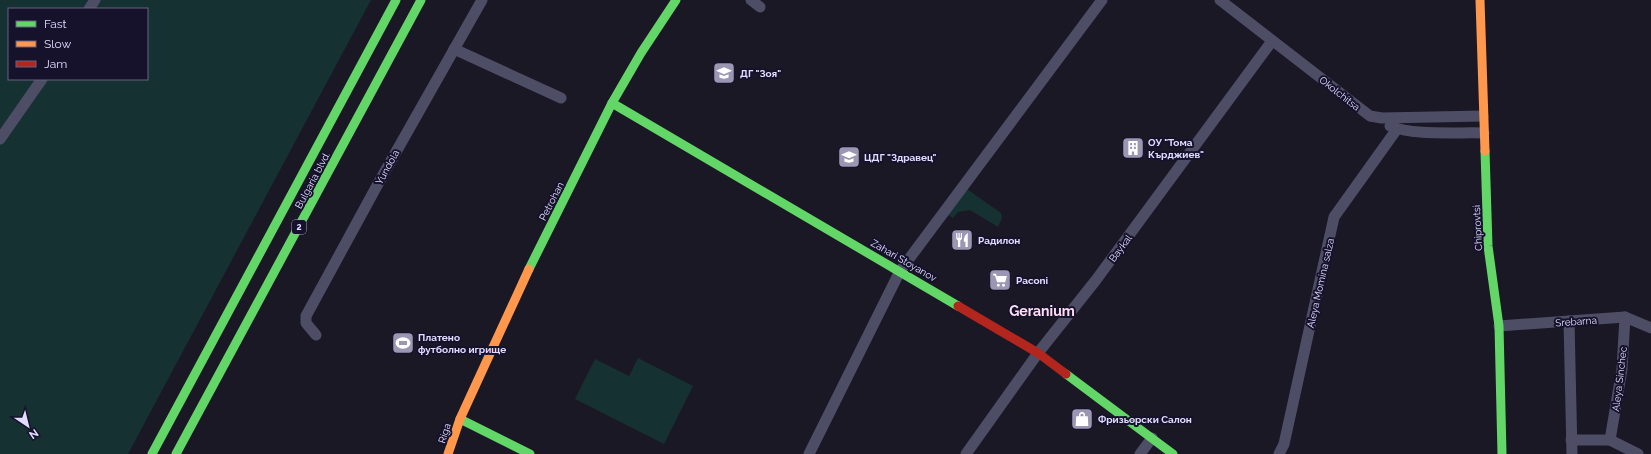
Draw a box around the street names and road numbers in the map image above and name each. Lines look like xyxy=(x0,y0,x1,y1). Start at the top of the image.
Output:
street label: Okolchitsa xyxy=(1317,74,1362,113)
street label: Yundola xyxy=(373,148,401,187)
street label: Bulgaria blvd. xyxy=(293,150,332,210)
street label: Petrohan xyxy=(537,180,566,222)
street label: Chiprovtsi xyxy=(1471,205,1484,251)
road number: 2 xyxy=(292,220,306,234)
street label: Baykal xyxy=(1107,232,1134,264)
street label: Zahari Stoyanov xyxy=(869,237,939,284)
street label: Aleya Momina salza xyxy=(1305,237,1336,329)
street label: Srebarna xyxy=(1555,315,1597,328)
street label: Aleya Sinchec xyxy=(1610,346,1629,412)
street label: Riga xyxy=(436,422,453,445)

